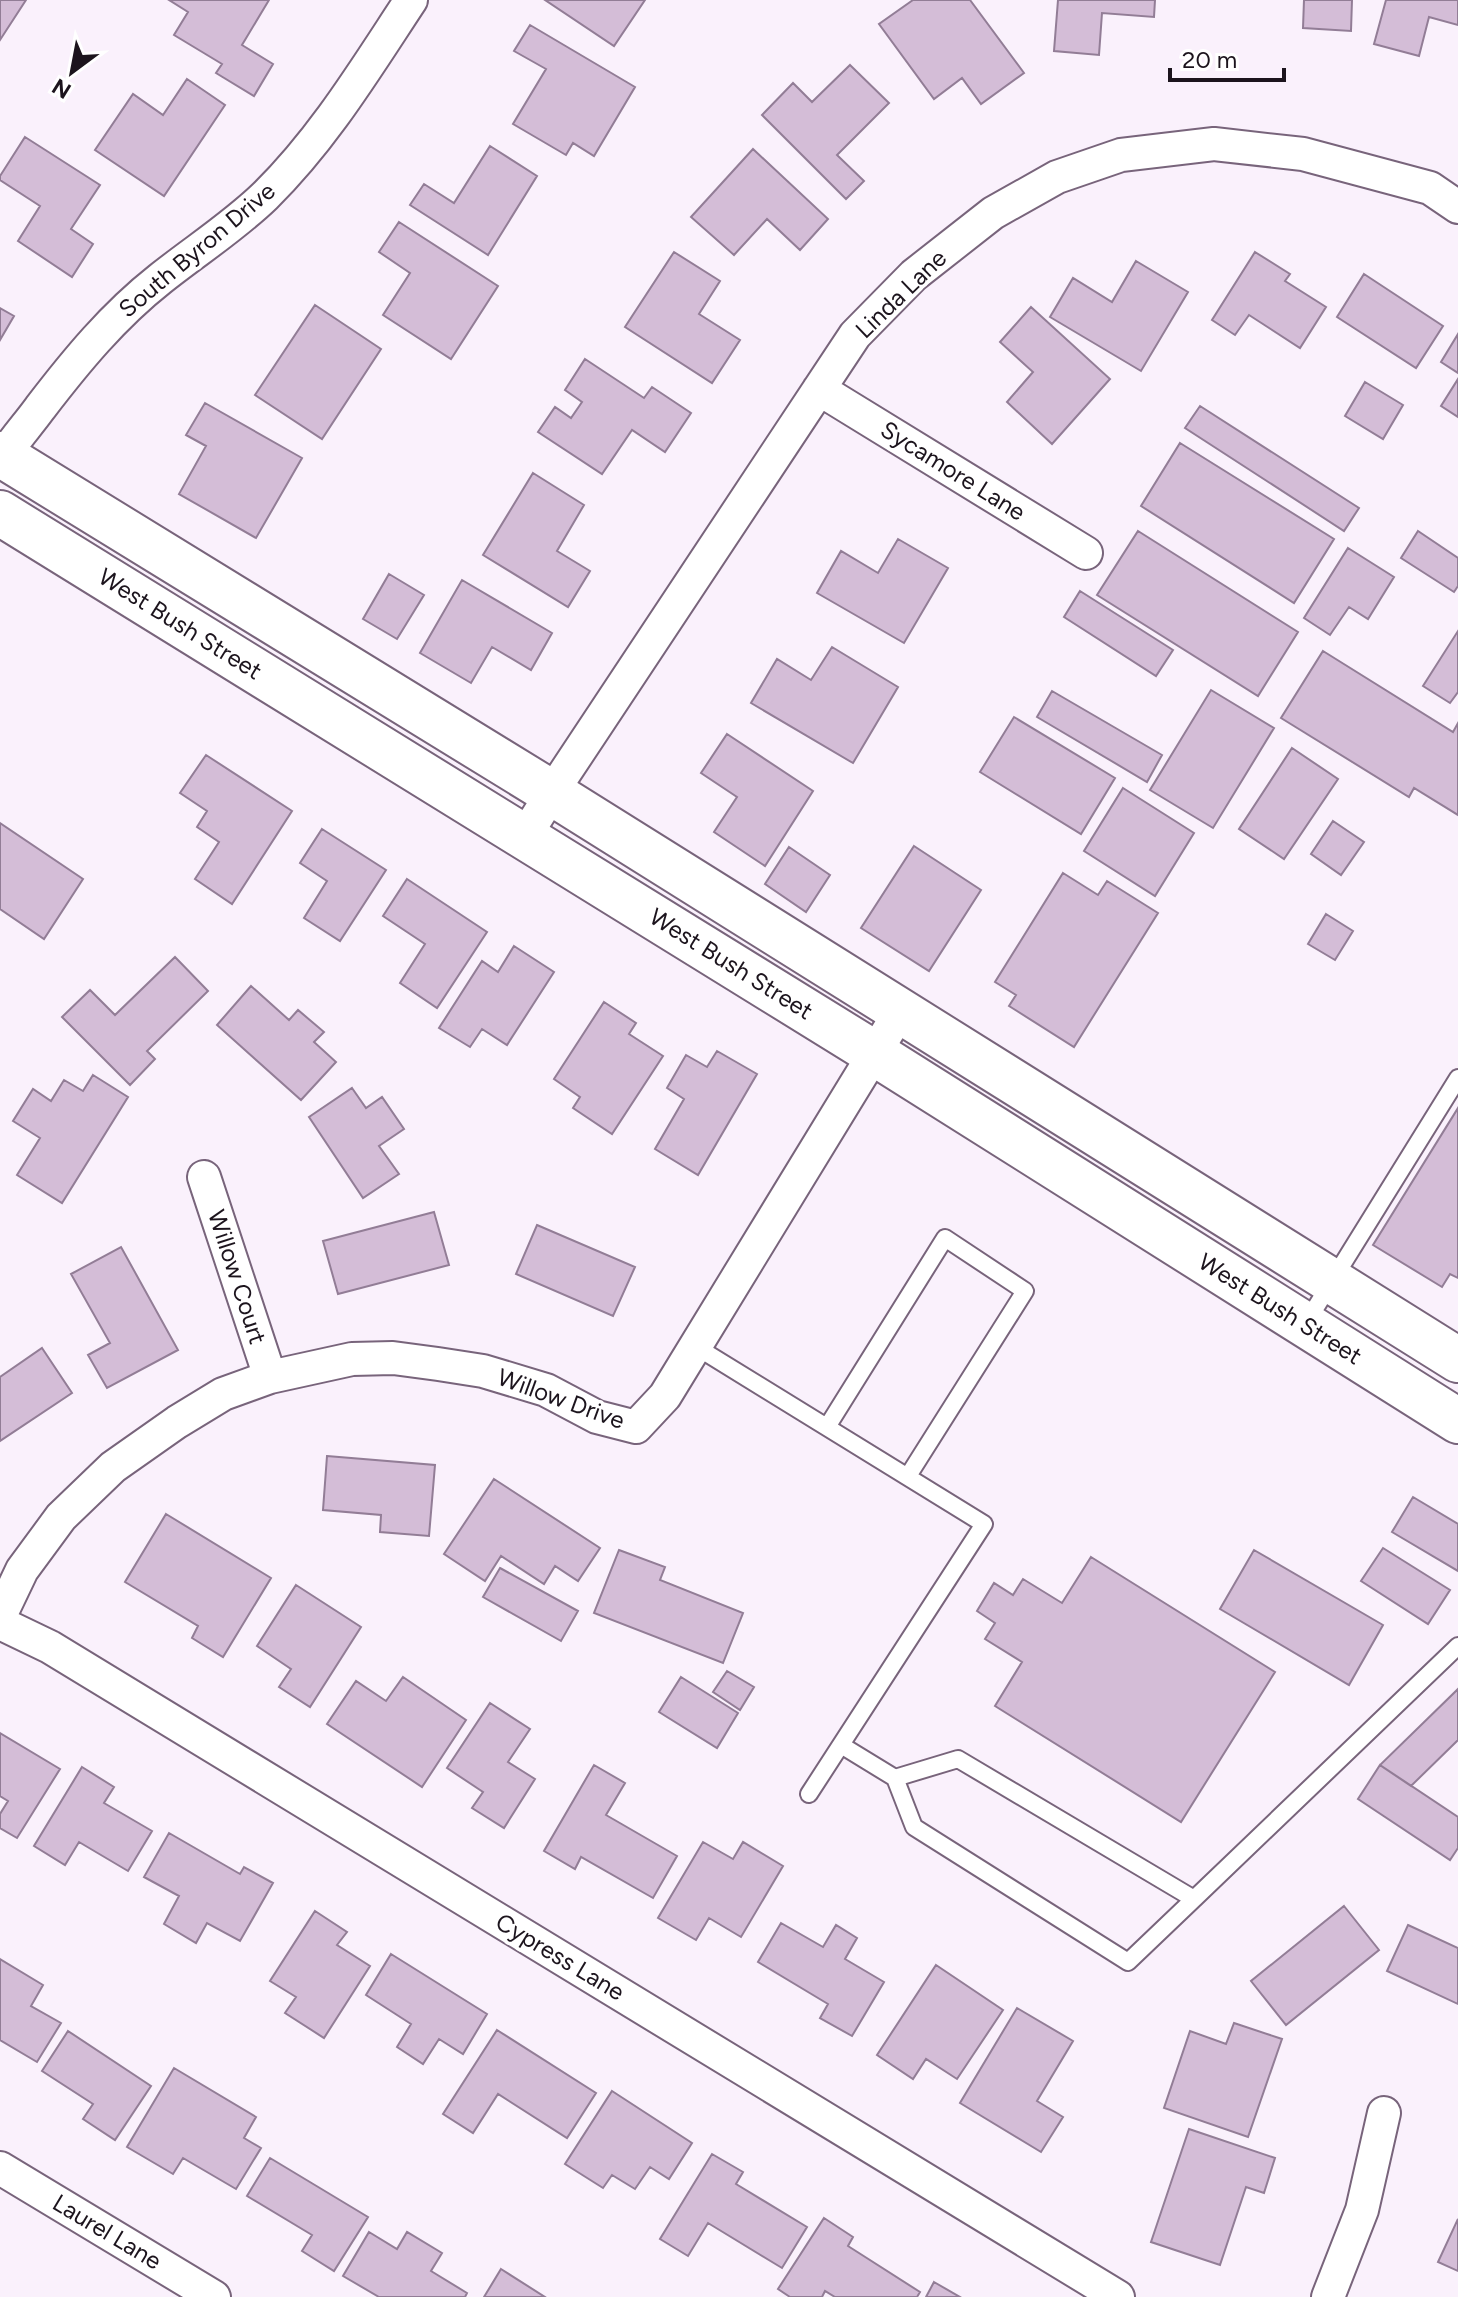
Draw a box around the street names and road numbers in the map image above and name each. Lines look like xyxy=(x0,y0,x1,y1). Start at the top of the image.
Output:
street label: South Byron Drive xyxy=(113,176,281,323)
street label: Linda Lane xyxy=(849,243,952,344)
street label: Sycamore Lane xyxy=(876,415,1031,527)
street label: West Bush Street xyxy=(93,562,267,685)
street label: West Bush Street xyxy=(644,902,818,1025)
street label: Willow Court xyxy=(202,1206,273,1348)
street label: West Bush Street xyxy=(1193,1247,1367,1370)
street label: Willow Drive xyxy=(494,1362,629,1435)
street label: Cypress Lane xyxy=(491,1907,630,2006)
street label: Laurel Lane xyxy=(48,2188,167,2275)

